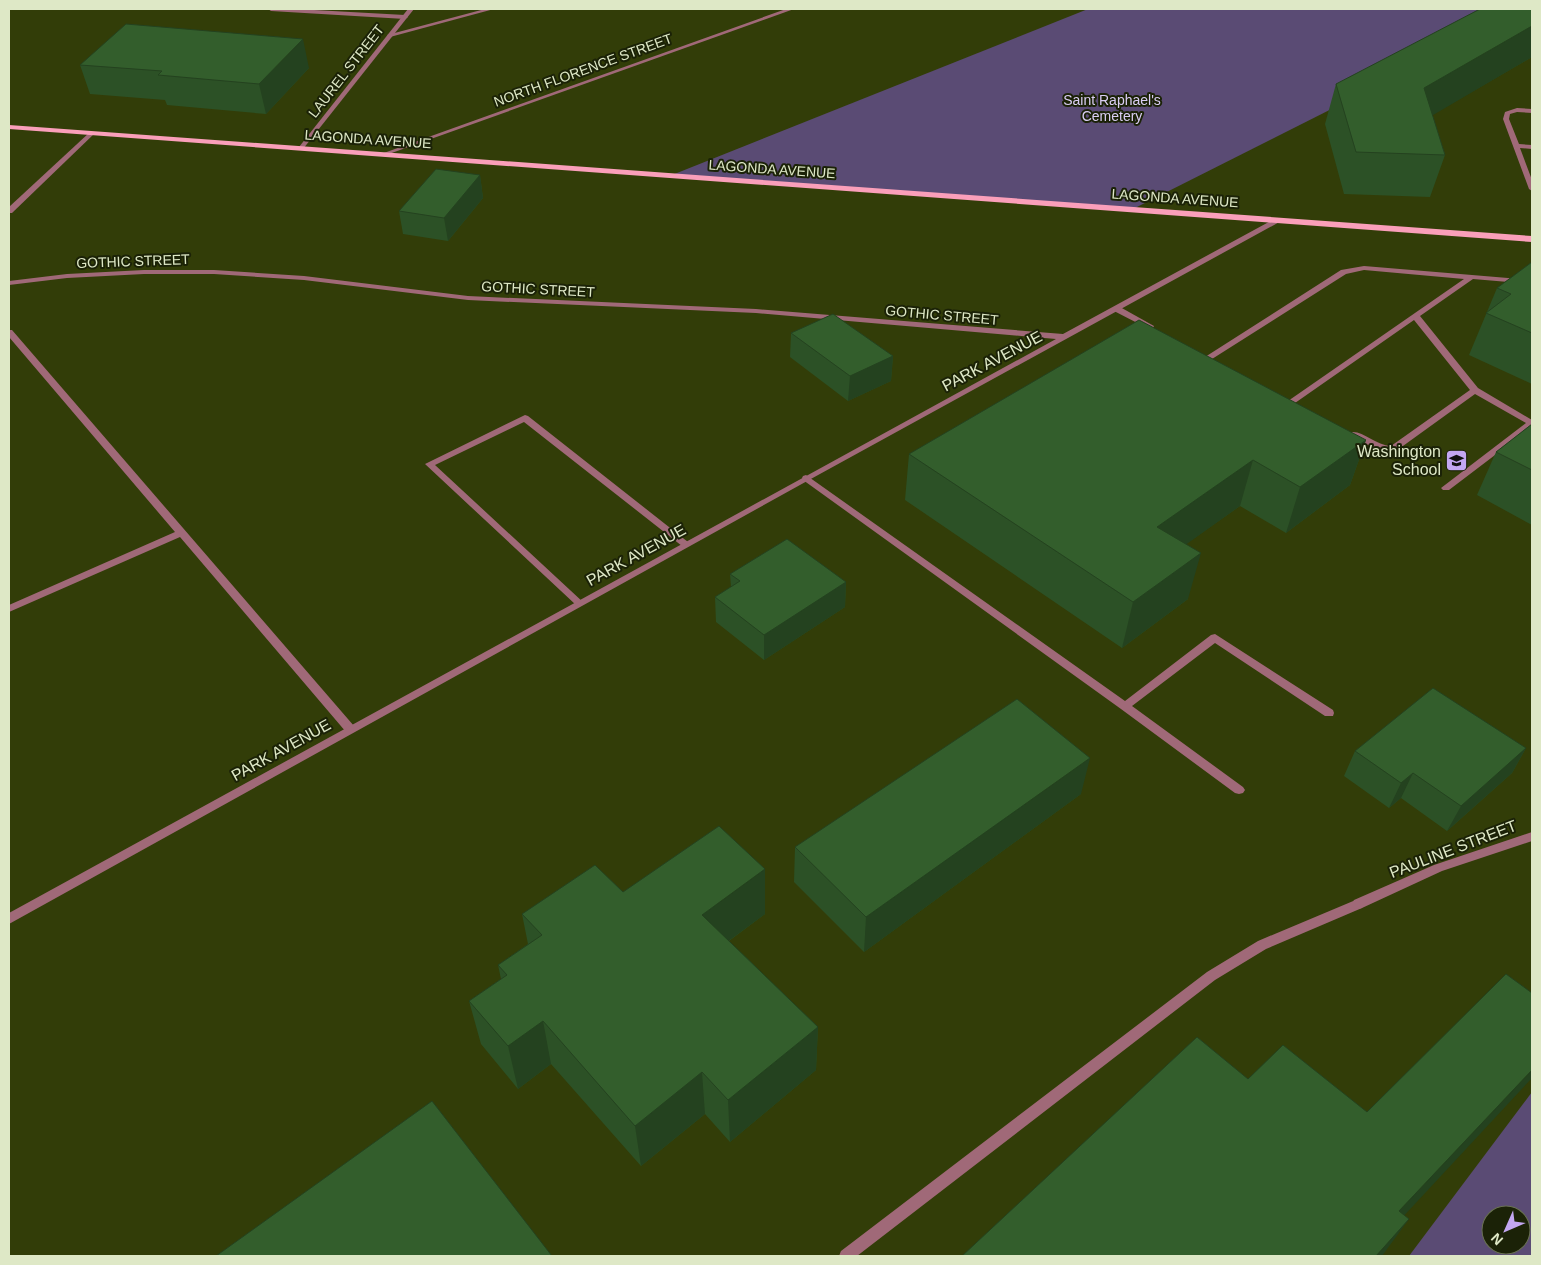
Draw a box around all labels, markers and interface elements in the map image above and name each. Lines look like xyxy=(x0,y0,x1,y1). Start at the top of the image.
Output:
street label: LAUREL STREET xyxy=(305,21,387,120)
street label: NORTH FLORENCE STREET xyxy=(492,30,675,110)
park label: Saint Raphael's Cemetery xyxy=(1063,92,1161,124)
street label: LAGONDA AVENUE xyxy=(304,127,432,151)
street label: LAGONDA AVENUE xyxy=(708,157,836,181)
street label: LAGONDA AVENUE xyxy=(1111,186,1239,210)
street label: GOTHIC STREET xyxy=(76,251,190,271)
street label: GOTHIC STREET xyxy=(481,278,596,300)
street label: GOTHIC STREET xyxy=(885,302,1000,328)
street label: PARK AVENUE xyxy=(939,328,1045,394)
place label: Washington School xyxy=(1357,443,1441,478)
school or university icon: Washington School xyxy=(1445,448,1469,472)
street label: PARK AVENUE xyxy=(584,521,688,589)
street label: PARK AVENUE xyxy=(229,716,333,784)
street label: PAULINE STREET xyxy=(1387,817,1519,881)
north arrow xyxy=(1481,1205,1531,1255)
text: N xyxy=(1488,1230,1506,1248)

